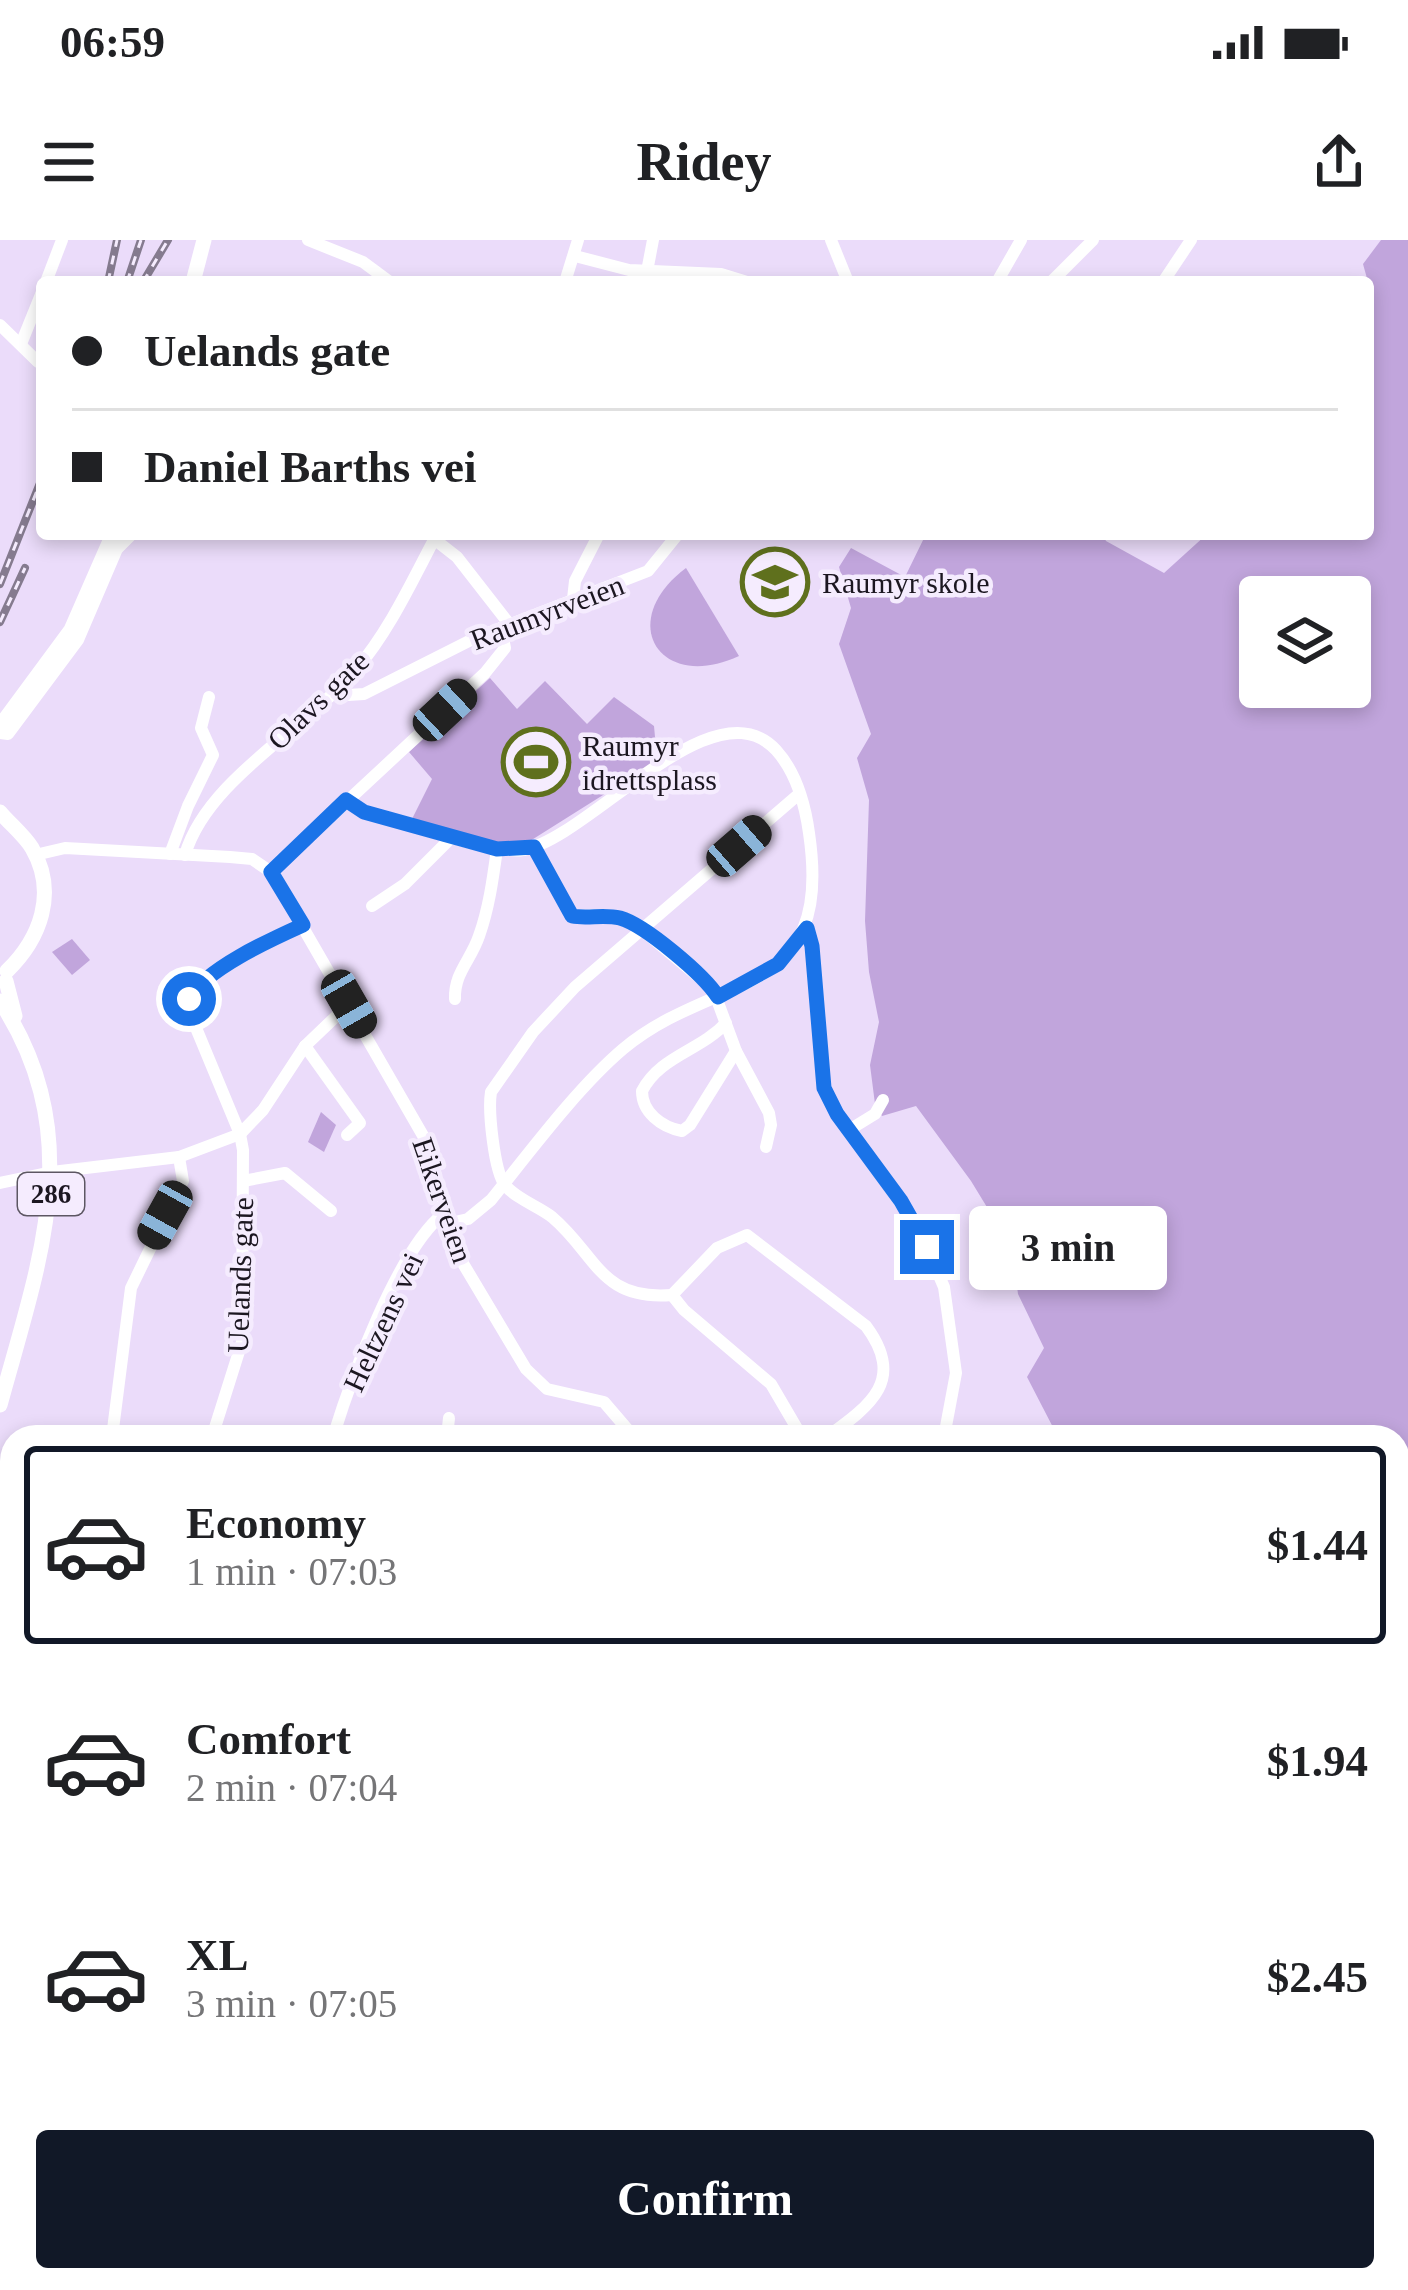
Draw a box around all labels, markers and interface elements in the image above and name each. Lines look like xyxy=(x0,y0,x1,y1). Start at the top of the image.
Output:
text: 06:59 xyxy=(60,17,165,67)
icon: menu xyxy=(36,129,102,195)
icon: share xyxy=(1306,129,1372,195)
text: Ridey xyxy=(637,132,772,192)
text: Uelands gate xyxy=(144,326,390,376)
text: Daniel Barths vei xyxy=(144,442,477,492)
school or university icon: Raumyr skole xyxy=(740,547,810,617)
place label: Raumyr skole xyxy=(822,566,989,599)
street label: Raumyrveien xyxy=(466,568,628,656)
map controls xyxy=(1239,576,1371,708)
button: layers xyxy=(1239,576,1371,708)
street label: Olavs gate xyxy=(261,644,375,756)
car xyxy=(406,672,484,748)
sports icon: Raumyr idrettsplass xyxy=(501,727,571,797)
place label: Raumyr idrettsplass xyxy=(582,729,717,796)
car xyxy=(700,809,778,883)
car xyxy=(315,964,383,1044)
route start xyxy=(162,972,216,1026)
street label: Eikerveien xyxy=(406,1133,480,1267)
road number: 286 xyxy=(18,1173,84,1215)
car xyxy=(132,1175,198,1255)
street label: Uelands gate xyxy=(221,1197,259,1353)
callout: 3 min xyxy=(969,1205,1167,1289)
route end xyxy=(900,1220,954,1274)
text: 3 min xyxy=(1021,1226,1115,1269)
street label: Heltzens vei xyxy=(337,1247,429,1397)
icon: car xyxy=(42,1491,150,1599)
text: Economy xyxy=(186,1498,366,1548)
text: $1.44 xyxy=(1267,1520,1368,1570)
text: 1 min · 07:03 xyxy=(186,1550,397,1593)
icon: car xyxy=(42,1707,150,1815)
text: Comfort xyxy=(186,1714,351,1764)
text: $1.94 xyxy=(1267,1736,1368,1786)
text: 2 min · 07:04 xyxy=(186,1766,397,1809)
icon: car xyxy=(42,1923,150,2031)
text: XL xyxy=(186,1930,249,1980)
text: $2.45 xyxy=(1267,1952,1368,2002)
text: 3 min · 07:05 xyxy=(186,1982,397,2025)
button: Confirm xyxy=(36,2130,1374,2268)

